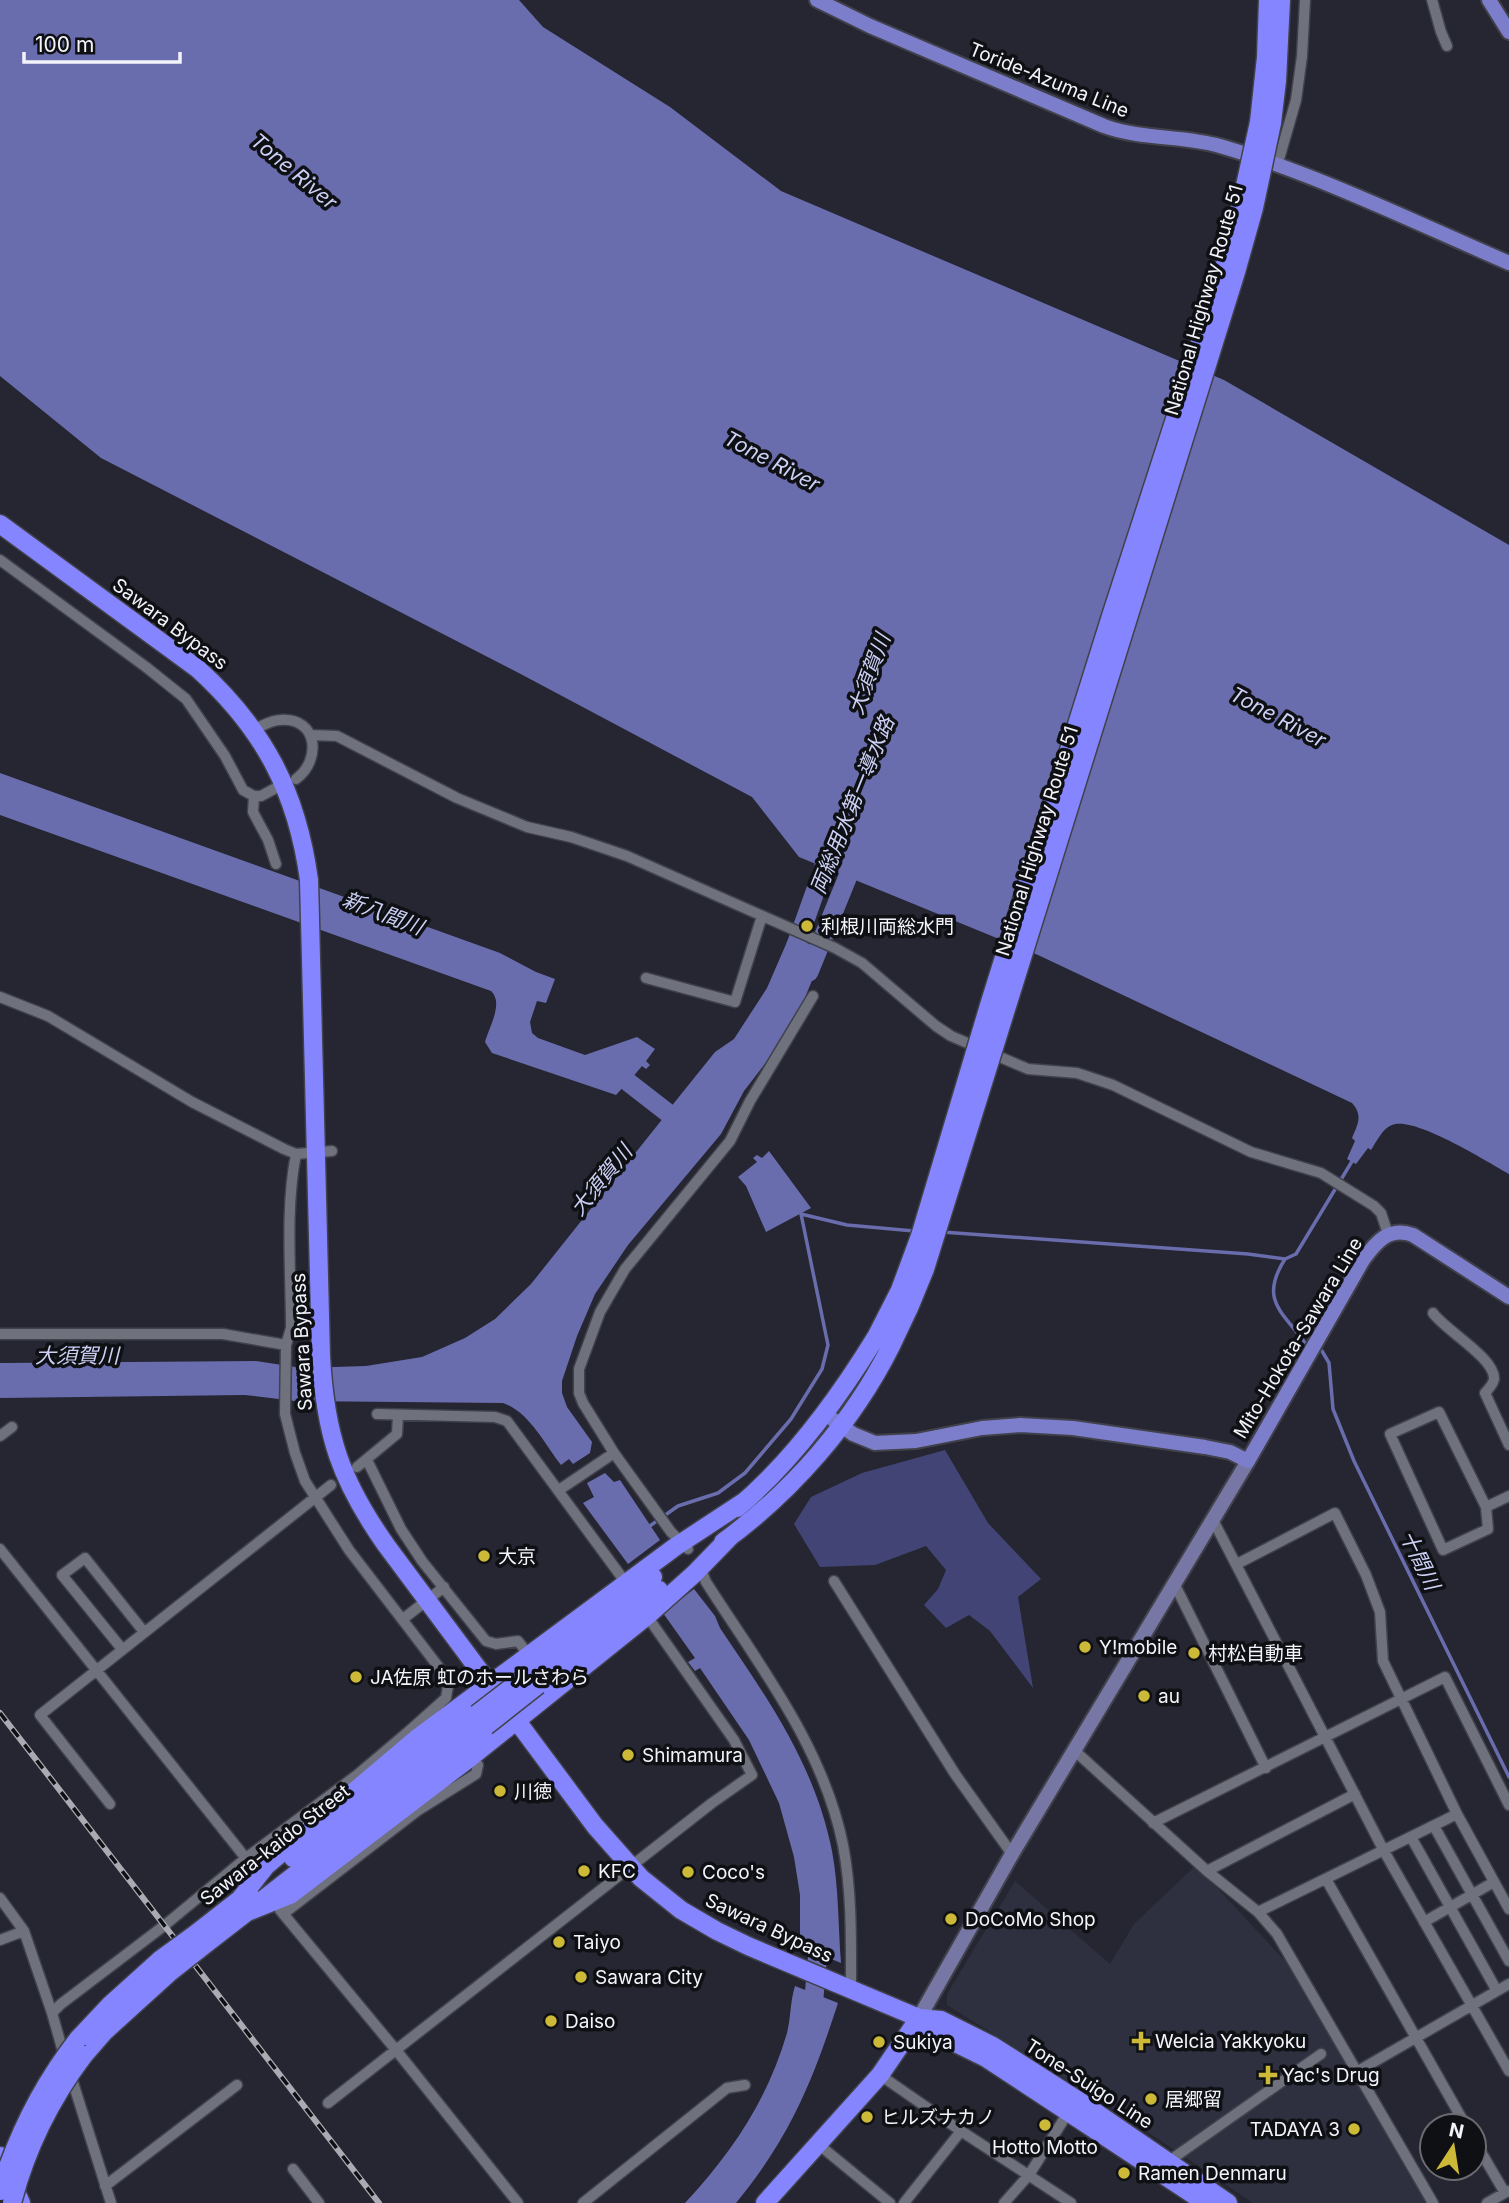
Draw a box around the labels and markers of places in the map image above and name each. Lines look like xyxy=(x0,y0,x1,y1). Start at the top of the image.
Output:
place label: 利根川両総水門 xyxy=(821,915,954,938)
marker: 利根川両総水門 xyxy=(799,918,815,934)
place label: 大京 xyxy=(498,1545,536,1568)
marker: 大京 xyxy=(476,1548,492,1564)
place label: Y!mobile xyxy=(1099,1636,1177,1659)
marker: Y!mobile xyxy=(1077,1639,1093,1655)
place label: 村松自動車 xyxy=(1208,1642,1303,1665)
marker: 村松自動車 xyxy=(1186,1645,1202,1661)
place label: JA佐原 虹のホールさわら xyxy=(370,1666,589,1689)
marker: JA佐原 虹のホールさわら xyxy=(348,1669,364,1685)
place label: au xyxy=(1158,1685,1180,1708)
marker: au xyxy=(1136,1688,1152,1704)
place label: Shimamura xyxy=(642,1744,743,1767)
marker: Shimamura xyxy=(620,1747,636,1763)
place label: 川徳 xyxy=(514,1780,552,1803)
marker: 川徳 xyxy=(492,1783,508,1799)
place label: KFC xyxy=(598,1860,636,1883)
place label: Coco's xyxy=(702,1861,765,1884)
marker: KFC xyxy=(576,1863,592,1879)
marker: Coco's xyxy=(680,1864,696,1880)
place label: DoCoMo Shop xyxy=(965,1908,1096,1931)
marker: DoCoMo Shop xyxy=(943,1911,959,1927)
place label: Taiyo xyxy=(573,1931,621,1954)
marker: Taiyo xyxy=(551,1934,567,1950)
place label: Sawara City xyxy=(595,1966,703,1989)
marker: Sawara City xyxy=(573,1969,589,1985)
place label: Daiso xyxy=(565,2010,615,2033)
marker: Daiso xyxy=(543,2013,559,2029)
place label: Welcia Yakkyoku xyxy=(1155,2030,1306,2053)
place label: Sukiya xyxy=(893,2031,953,2054)
marker: Welcia Yakkyoku xyxy=(1133,2033,1149,2049)
marker: Sukiya xyxy=(871,2034,887,2050)
place label: Yac's Drug xyxy=(1282,2064,1380,2087)
marker: Yac's Drug xyxy=(1260,2067,1276,2083)
place label: 居郷留 xyxy=(1165,2088,1222,2111)
marker: 居郷留 xyxy=(1143,2091,1159,2107)
place label: ヒルズナカノ xyxy=(881,2106,995,2129)
marker: ヒルズナカノ xyxy=(859,2109,875,2125)
marker: Hotto Motto xyxy=(1037,2117,1053,2133)
place label: TADAYA 3 xyxy=(1250,2118,1340,2141)
marker: TADAYA 3 xyxy=(1346,2121,1362,2137)
place label: Hotto Motto xyxy=(992,2136,1098,2159)
place label: Ramen Denmaru xyxy=(1138,2162,1287,2185)
marker: Ramen Denmaru xyxy=(1116,2165,1132,2181)

